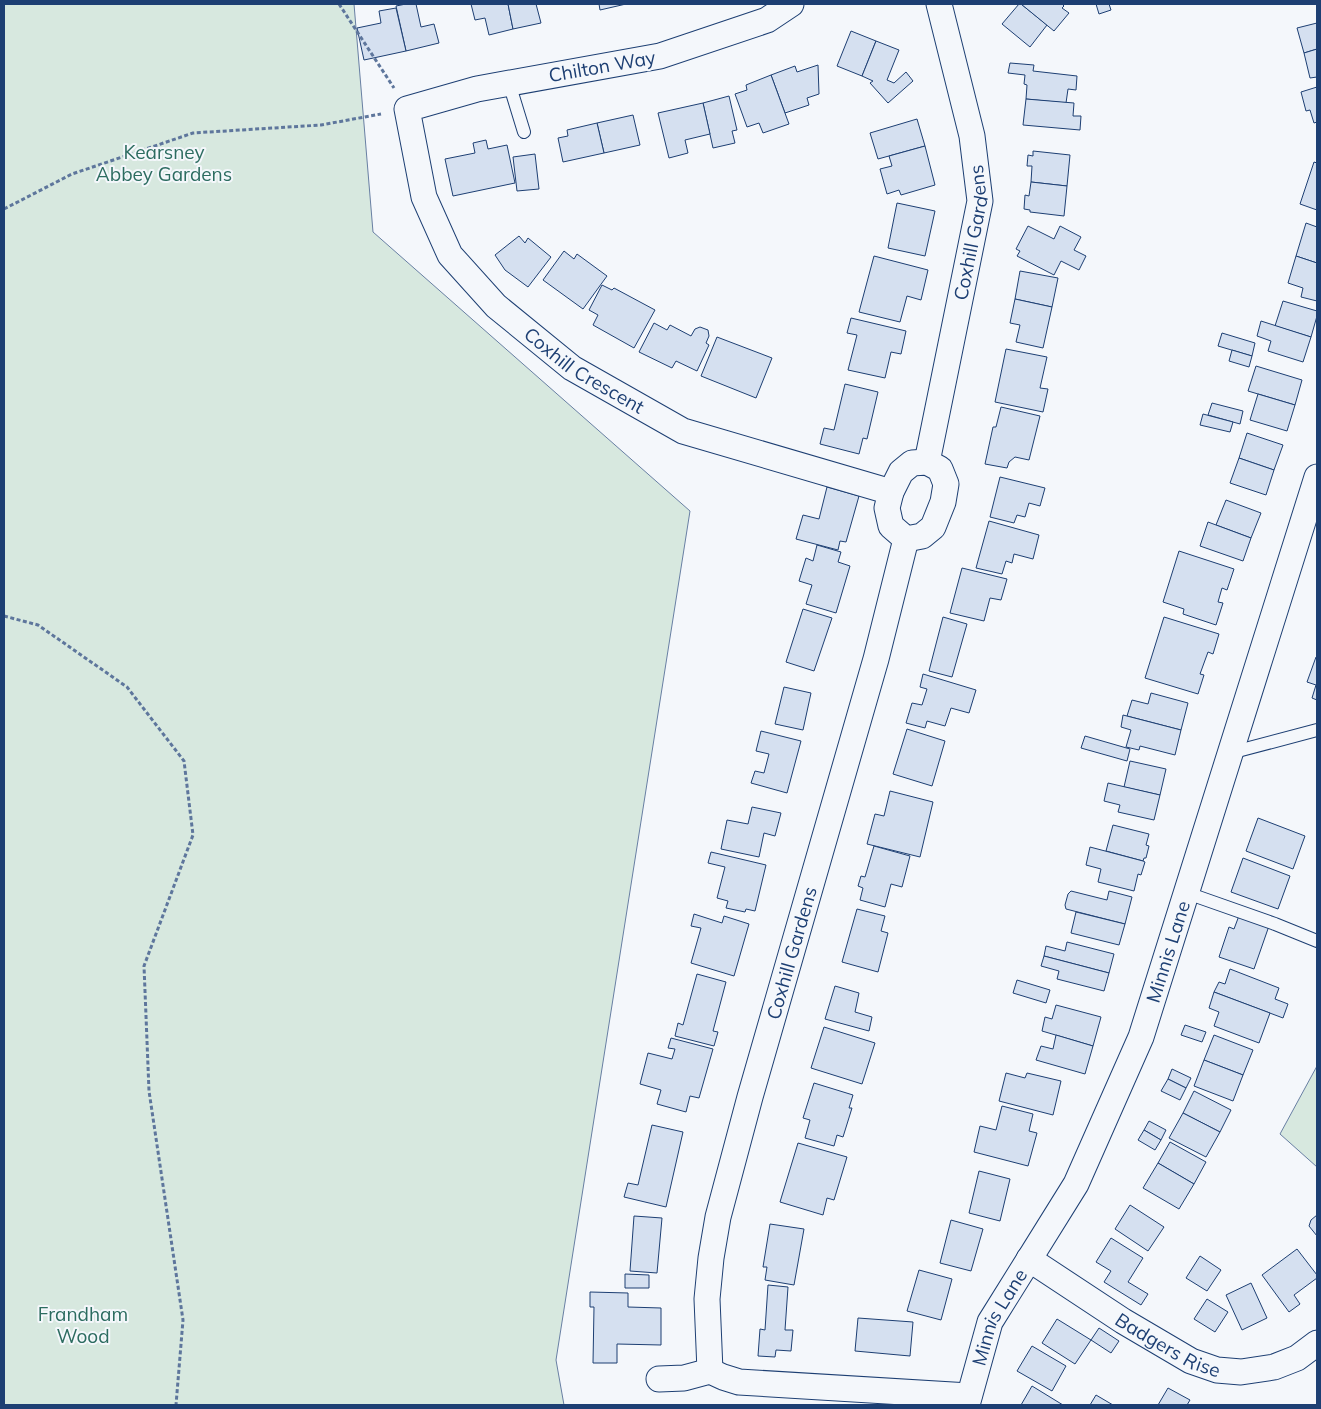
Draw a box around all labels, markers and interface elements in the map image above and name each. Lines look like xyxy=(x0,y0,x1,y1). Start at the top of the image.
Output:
street label: Chilton Way xyxy=(547,45,657,87)
park label: Kearsney Abbey Gardens xyxy=(96,140,232,186)
street label: Coxhill Gardens xyxy=(948,164,993,302)
street label: Coxhill Crescent xyxy=(519,322,649,419)
street label: Coxhill Gardens xyxy=(761,884,822,1022)
street label: Minnis Lane xyxy=(1141,898,1195,1005)
street label: Minnis Lane xyxy=(966,1264,1032,1368)
park label: Frandham Wood xyxy=(38,1302,128,1348)
street label: Badgers Rise xyxy=(1111,1307,1224,1382)

